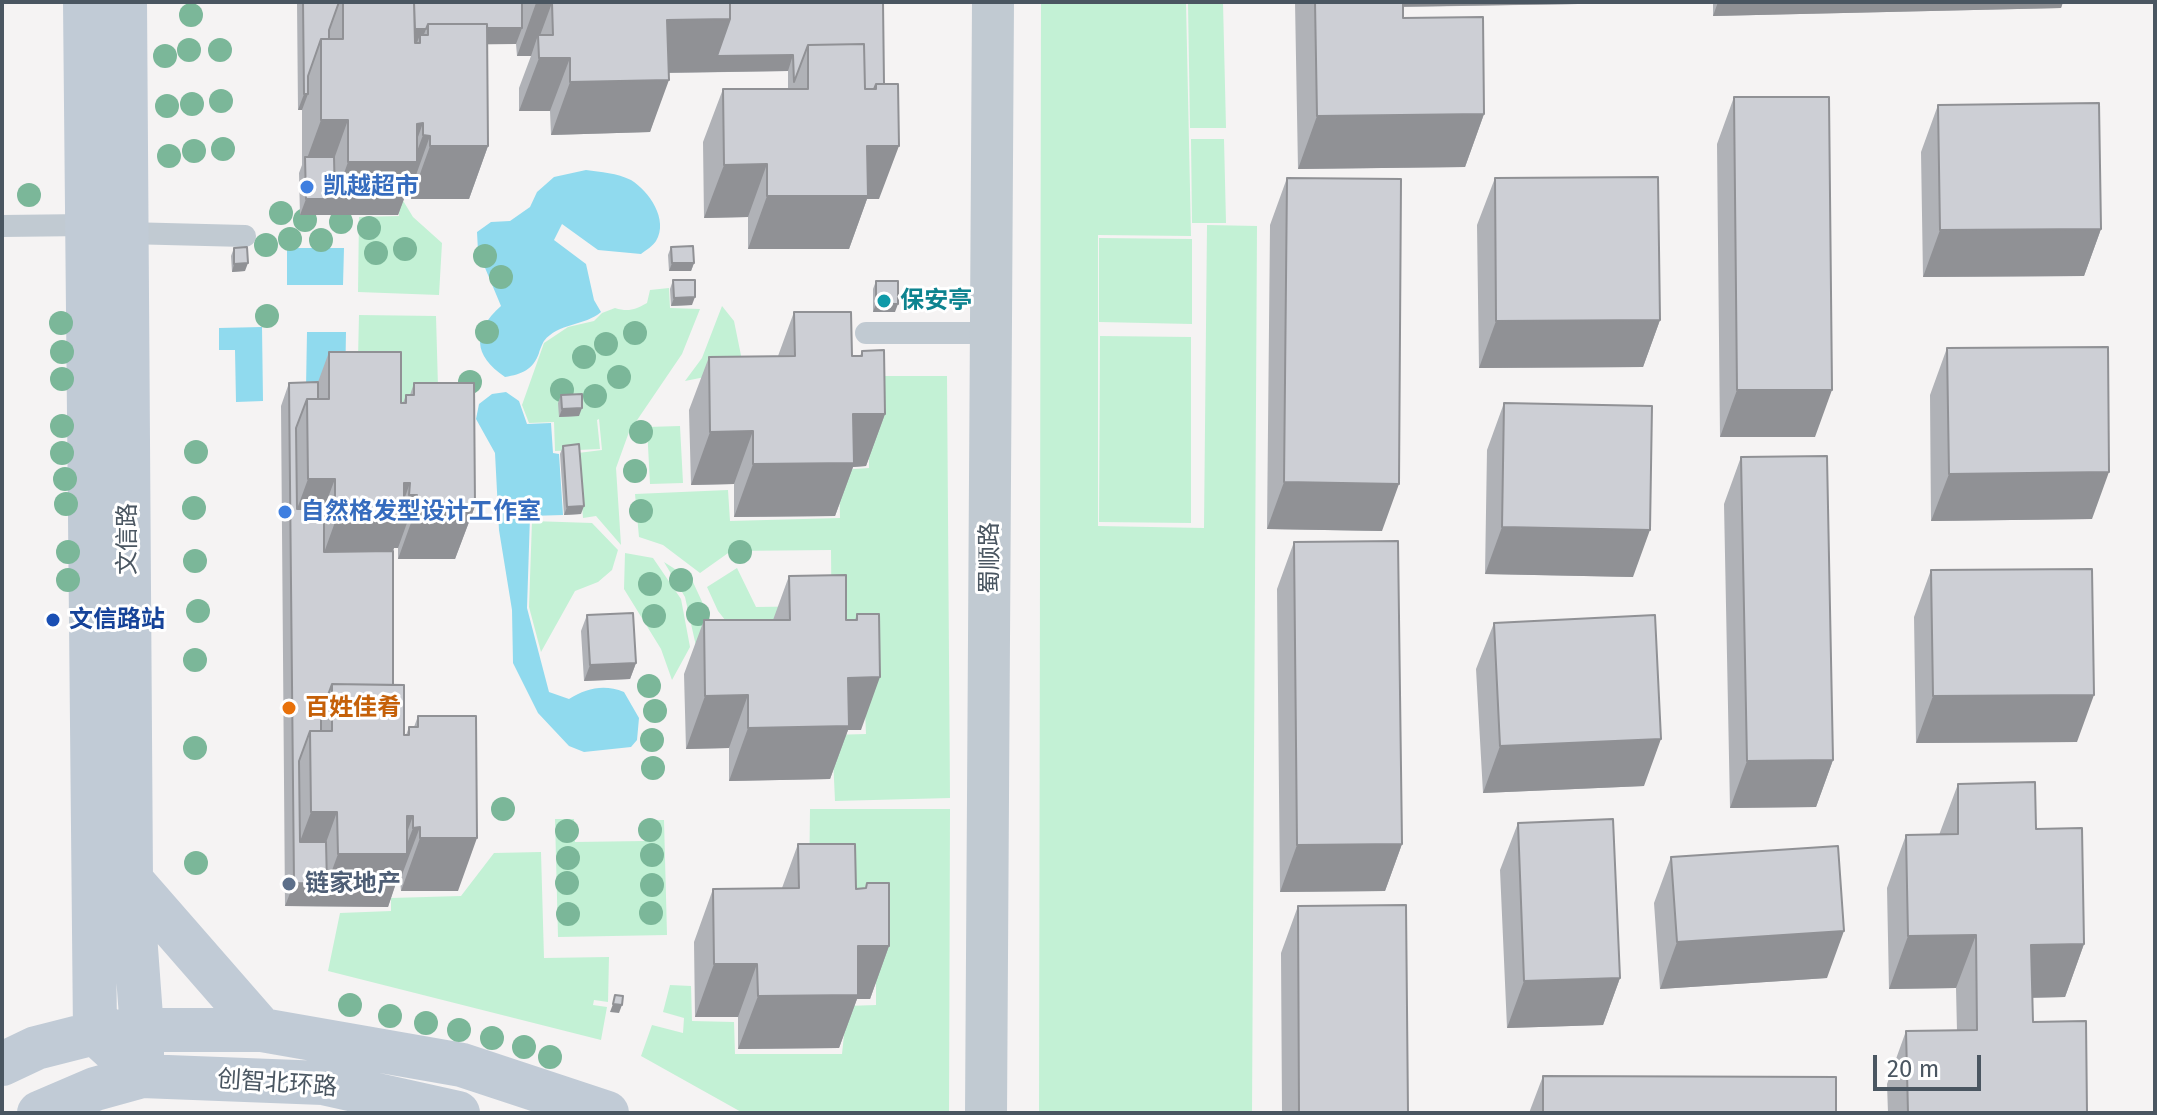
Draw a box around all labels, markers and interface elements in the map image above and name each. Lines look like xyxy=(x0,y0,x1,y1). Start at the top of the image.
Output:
place label: 凯越超市 xyxy=(323,173,419,201)
marker: 凯越超市 xyxy=(298,178,316,196)
place label: 保安亭 xyxy=(900,287,972,315)
marker: 保安亭 xyxy=(875,292,893,310)
place label: 自然格发型设计工作室 xyxy=(301,498,541,526)
street label: 文信路 xyxy=(114,503,142,575)
marker: 自然格发型设计工作室 xyxy=(276,503,294,521)
street label: 蜀顺路 xyxy=(976,522,1004,594)
place label: 文信路站 xyxy=(69,606,165,634)
marker: 文信路站 xyxy=(44,611,62,629)
place label: 百姓佳肴 xyxy=(305,694,401,722)
marker: 百姓佳肴 xyxy=(280,699,298,717)
place label: 链家地产 xyxy=(305,870,401,898)
marker: 链家地产 xyxy=(280,875,298,893)
scale bar xyxy=(1877,1039,1985,1089)
text: 20 m xyxy=(1887,1055,1939,1083)
street label: 创智北环路 xyxy=(216,1065,338,1103)

